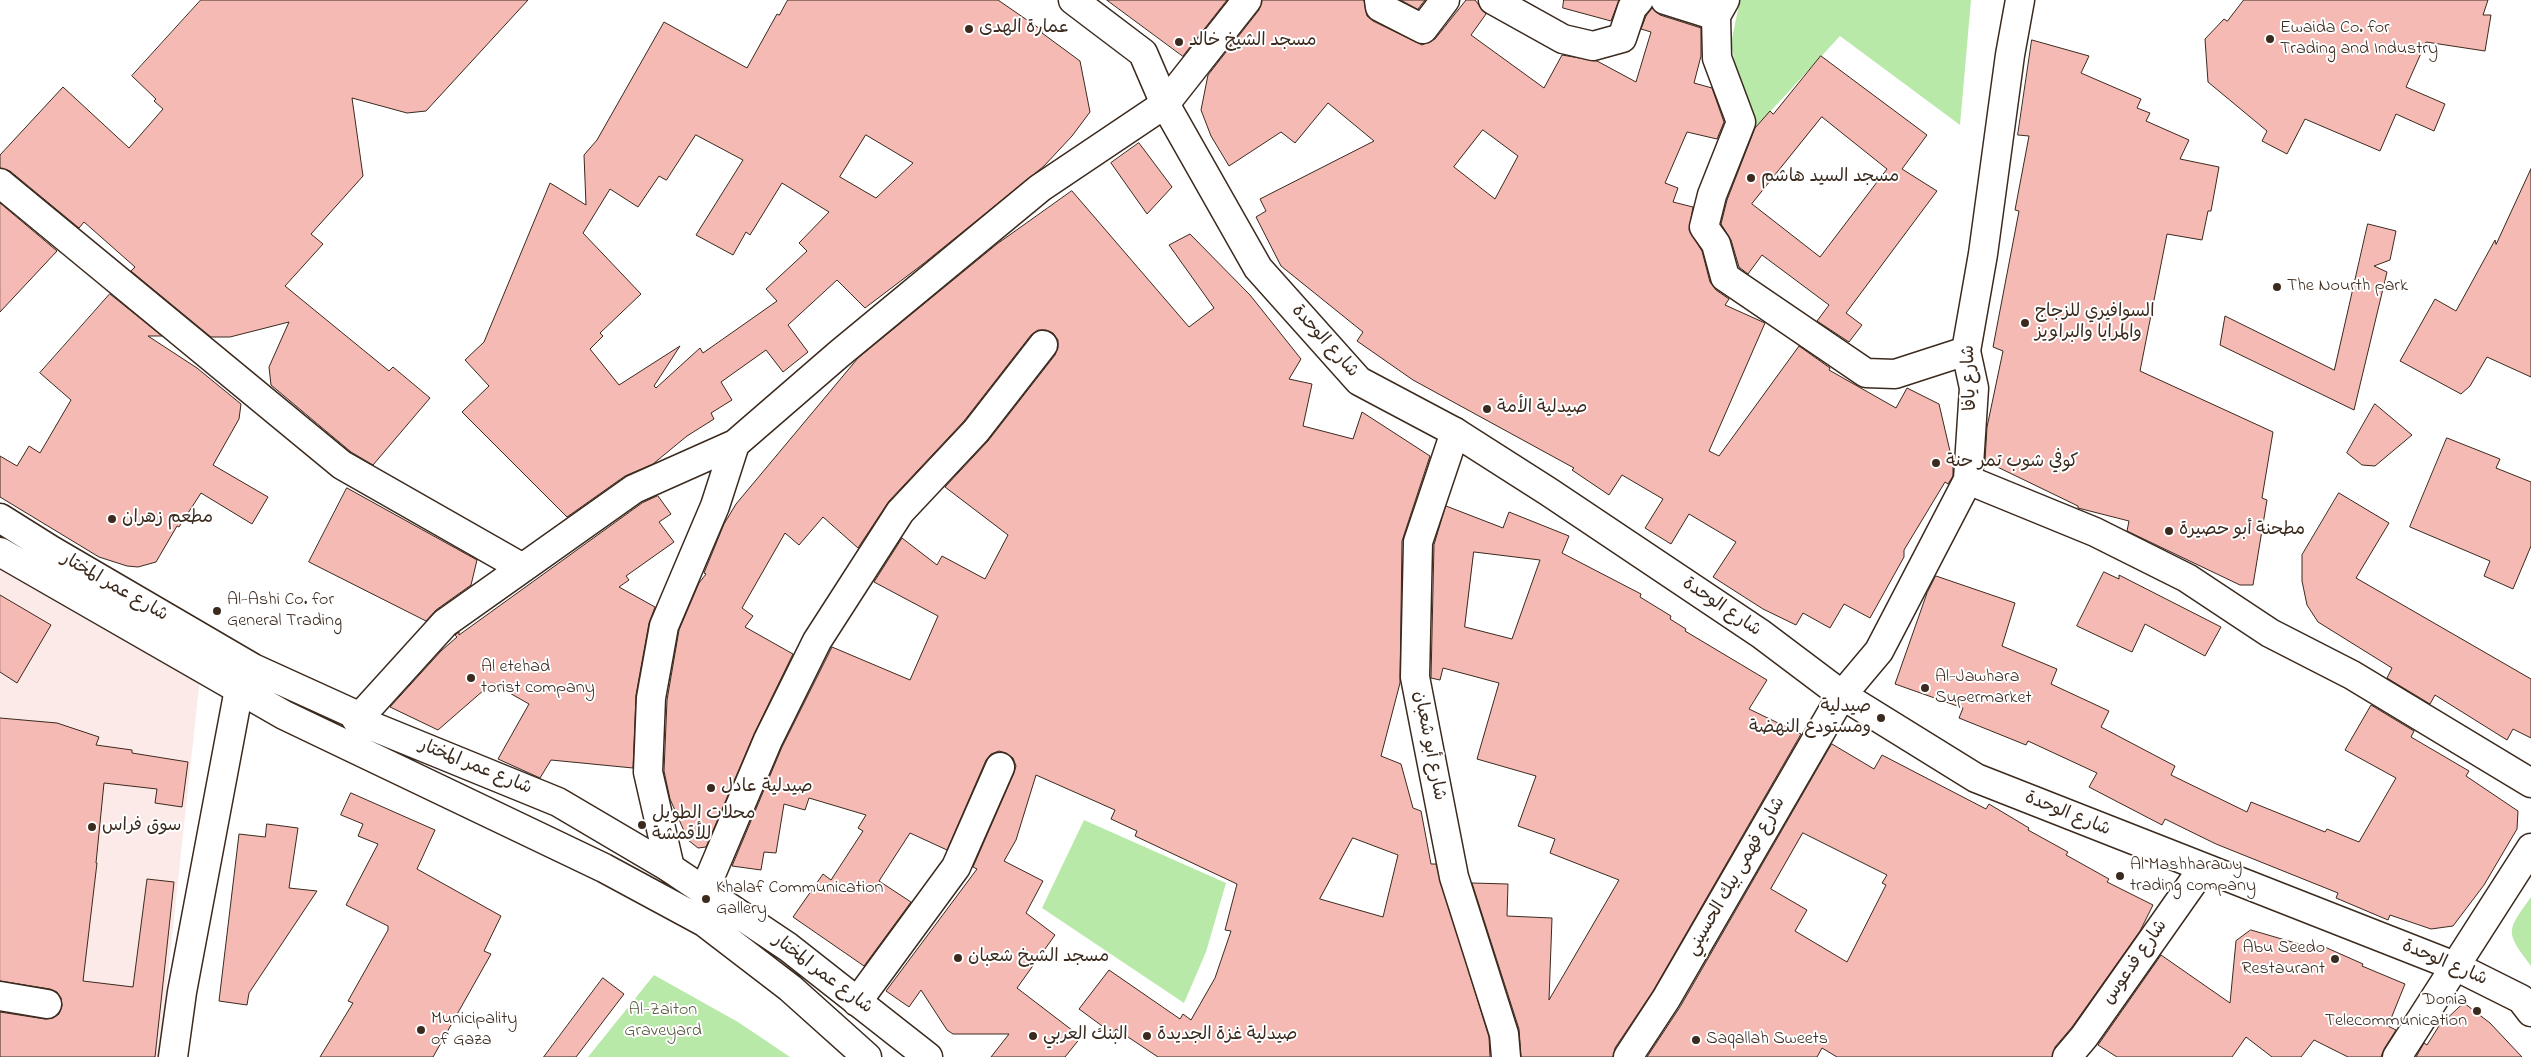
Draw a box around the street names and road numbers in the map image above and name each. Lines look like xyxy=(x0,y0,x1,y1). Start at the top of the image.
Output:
street label: شارع الوحدة xyxy=(1286,301,1362,383)
street label: شارع يافا xyxy=(1959,345,1983,411)
street label: شارع عمر المختار xyxy=(57,549,171,627)
street label: شارع الوحدة xyxy=(1677,574,1765,642)
street label: شارع أبو شعبان xyxy=(1407,689,1449,803)
street label: شارع عمر المختار xyxy=(415,736,535,800)
street label: شارع الوحدة xyxy=(2021,788,2113,842)
street label: شارع فهمى بيك الحسيني xyxy=(1683,794,1791,960)
street label: شارع فدعوس xyxy=(2099,916,2173,1010)
street label: شارع عمر المختار xyxy=(768,930,876,1020)
street label: شارع الوحدة xyxy=(2398,936,2490,992)

